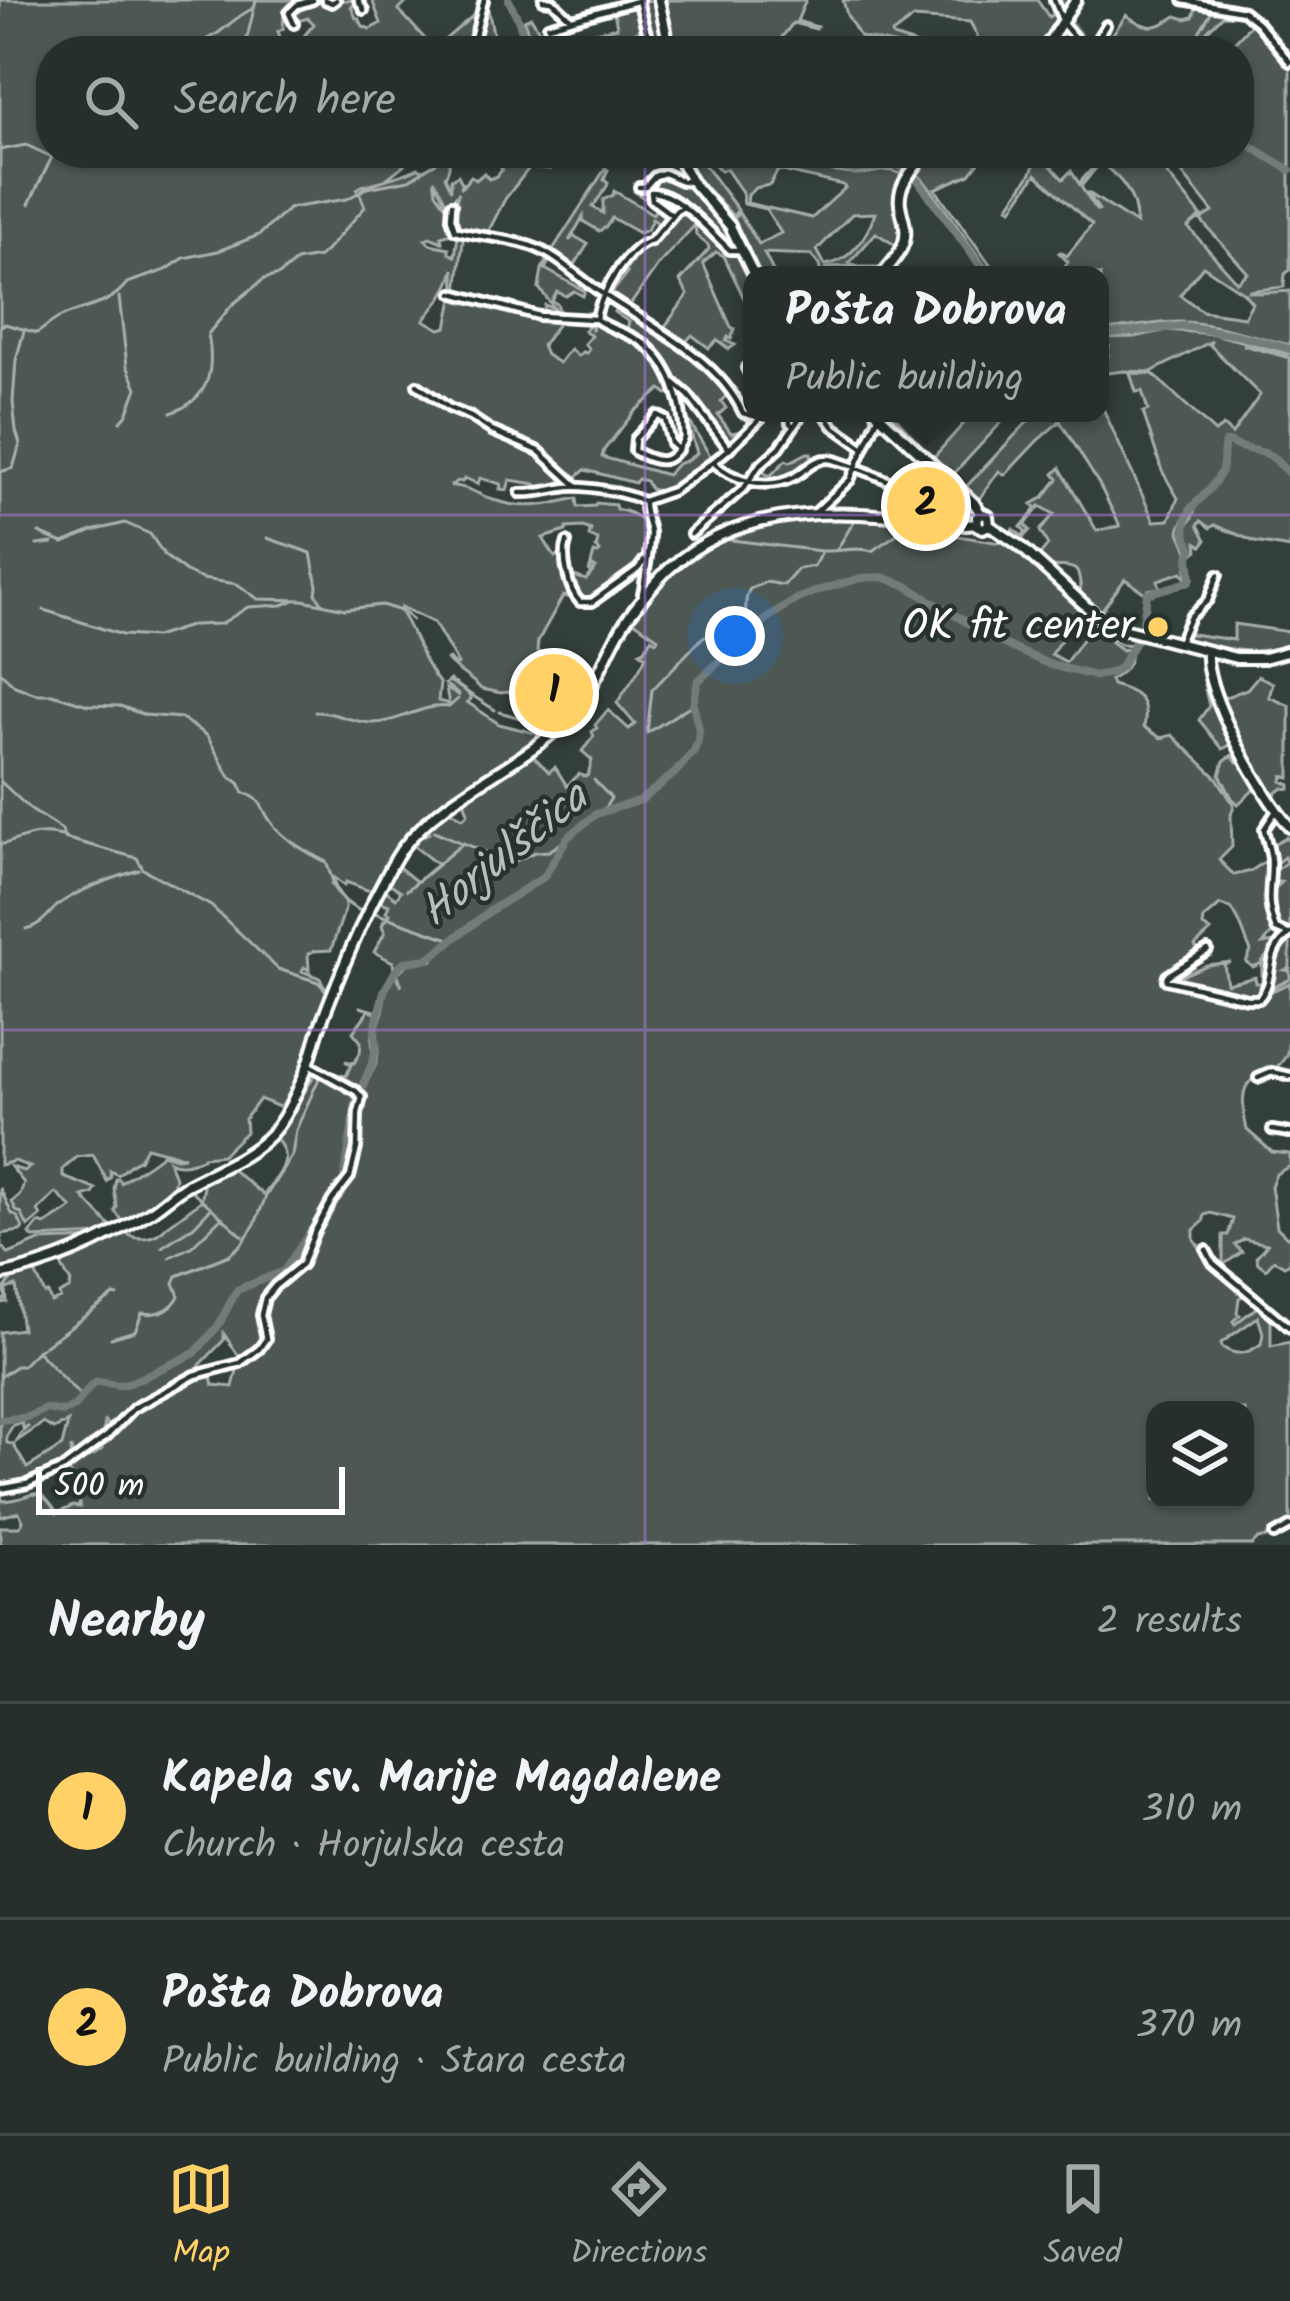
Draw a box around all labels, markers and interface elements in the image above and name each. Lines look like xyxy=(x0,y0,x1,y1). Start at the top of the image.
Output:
search box xyxy=(36,36,1254,168)
text: Search here xyxy=(174,66,396,138)
icon: search xyxy=(78,69,144,135)
popup xyxy=(743,266,1109,422)
text: Pošta Dobrova xyxy=(785,277,1067,349)
text: Public building xyxy=(785,349,1024,411)
pin: 2 xyxy=(887,461,965,551)
place label: OK fit center xyxy=(902,594,1136,661)
your location xyxy=(705,606,765,666)
marker: OK fit center xyxy=(1145,614,1171,640)
pin: 1 xyxy=(515,648,593,738)
water label: Horjulščica xyxy=(404,763,608,947)
map controls xyxy=(1146,1401,1254,1509)
button: layers xyxy=(1146,1401,1254,1509)
scale bar xyxy=(36,1461,345,1514)
text: 500 m xyxy=(54,1461,144,1514)
text: Nearby xyxy=(48,1583,205,1664)
text: 2 results xyxy=(1097,1592,1242,1654)
text: Kapela sv. Marije Magdalene xyxy=(162,1744,721,1816)
text: 1 xyxy=(81,1780,93,1842)
text: 310 m xyxy=(1141,1780,1242,1842)
text: Church · Horjulska cesta xyxy=(162,1816,565,1878)
text: Pošta Dobrova xyxy=(162,1960,444,2032)
text: 2 xyxy=(76,1996,98,2058)
text: 370 m xyxy=(1136,1996,1242,2058)
text: Public building · Stara cesta xyxy=(162,2032,627,2094)
tab: Map xyxy=(168,2156,234,2281)
tab: Directions xyxy=(570,2156,707,2281)
tab: Saved xyxy=(1044,2156,1122,2281)

